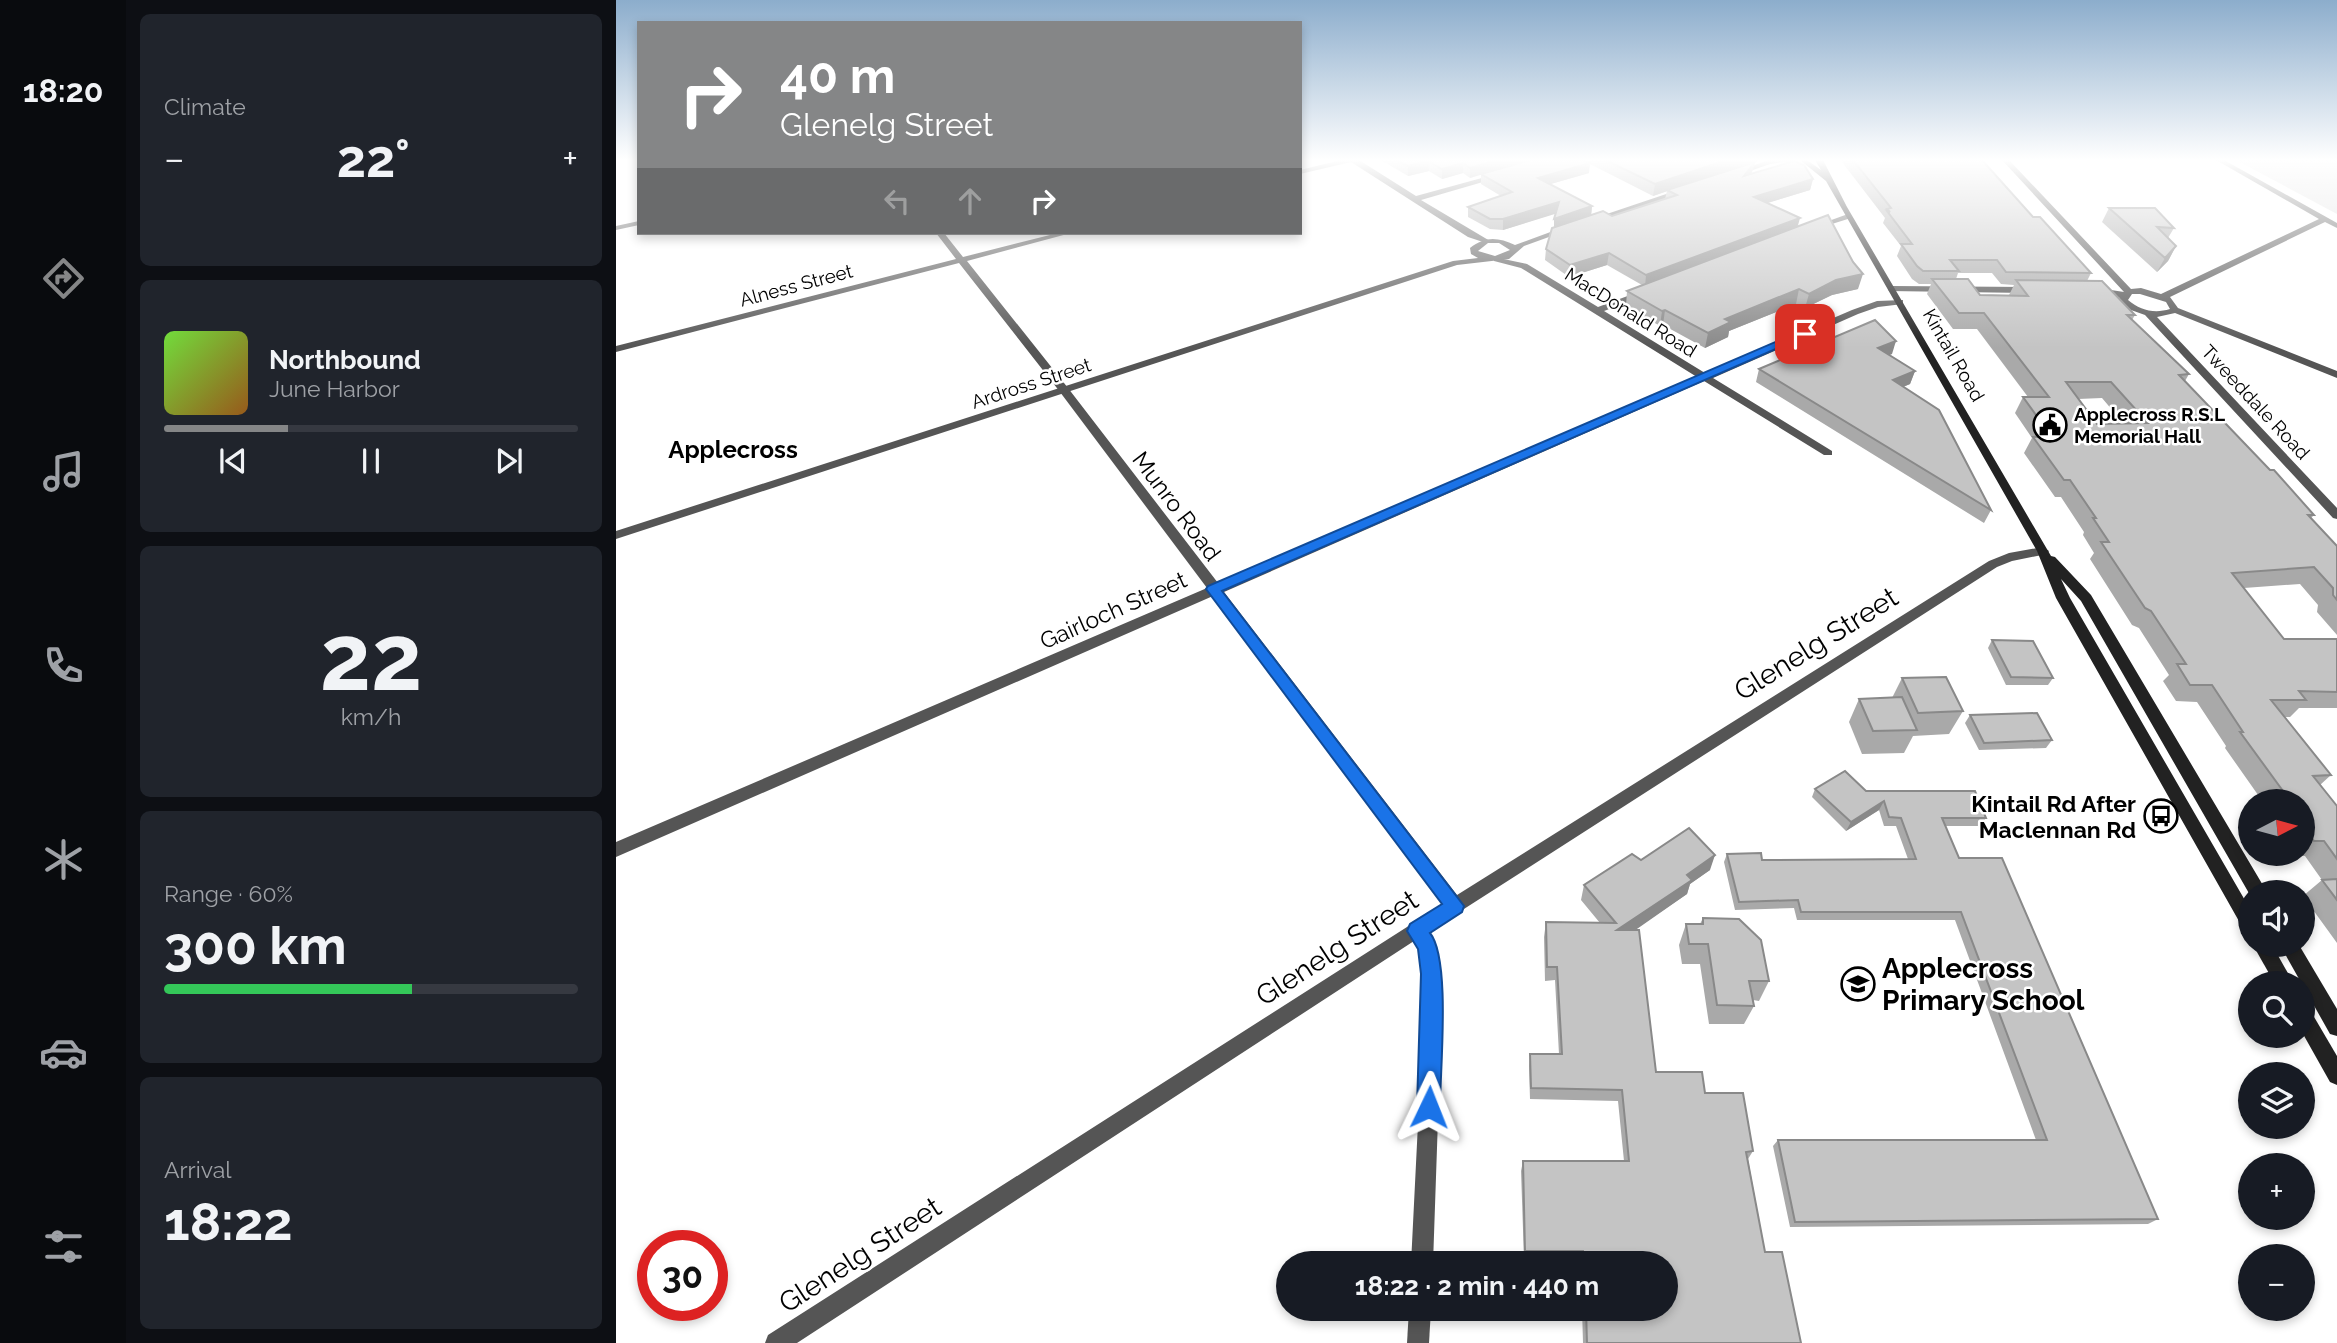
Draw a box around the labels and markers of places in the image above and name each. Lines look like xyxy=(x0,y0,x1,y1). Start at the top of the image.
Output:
pin xyxy=(1775,304,1835,364)
place label: Applecross R.S.L Memorial Hall xyxy=(2074,403,2225,447)
public building icon: Applecross R.S.L Memorial Hall xyxy=(2031,406,2069,444)
place label: Kintail Rd After Maclennan Rd xyxy=(1971,790,2136,843)
bus stop icon: Kintail Rd After Maclennan Rd xyxy=(2142,797,2180,835)
place label: Applecross Primary School xyxy=(1882,952,2085,1017)
school or university icon: Applecross Primary School xyxy=(1839,965,1877,1003)

